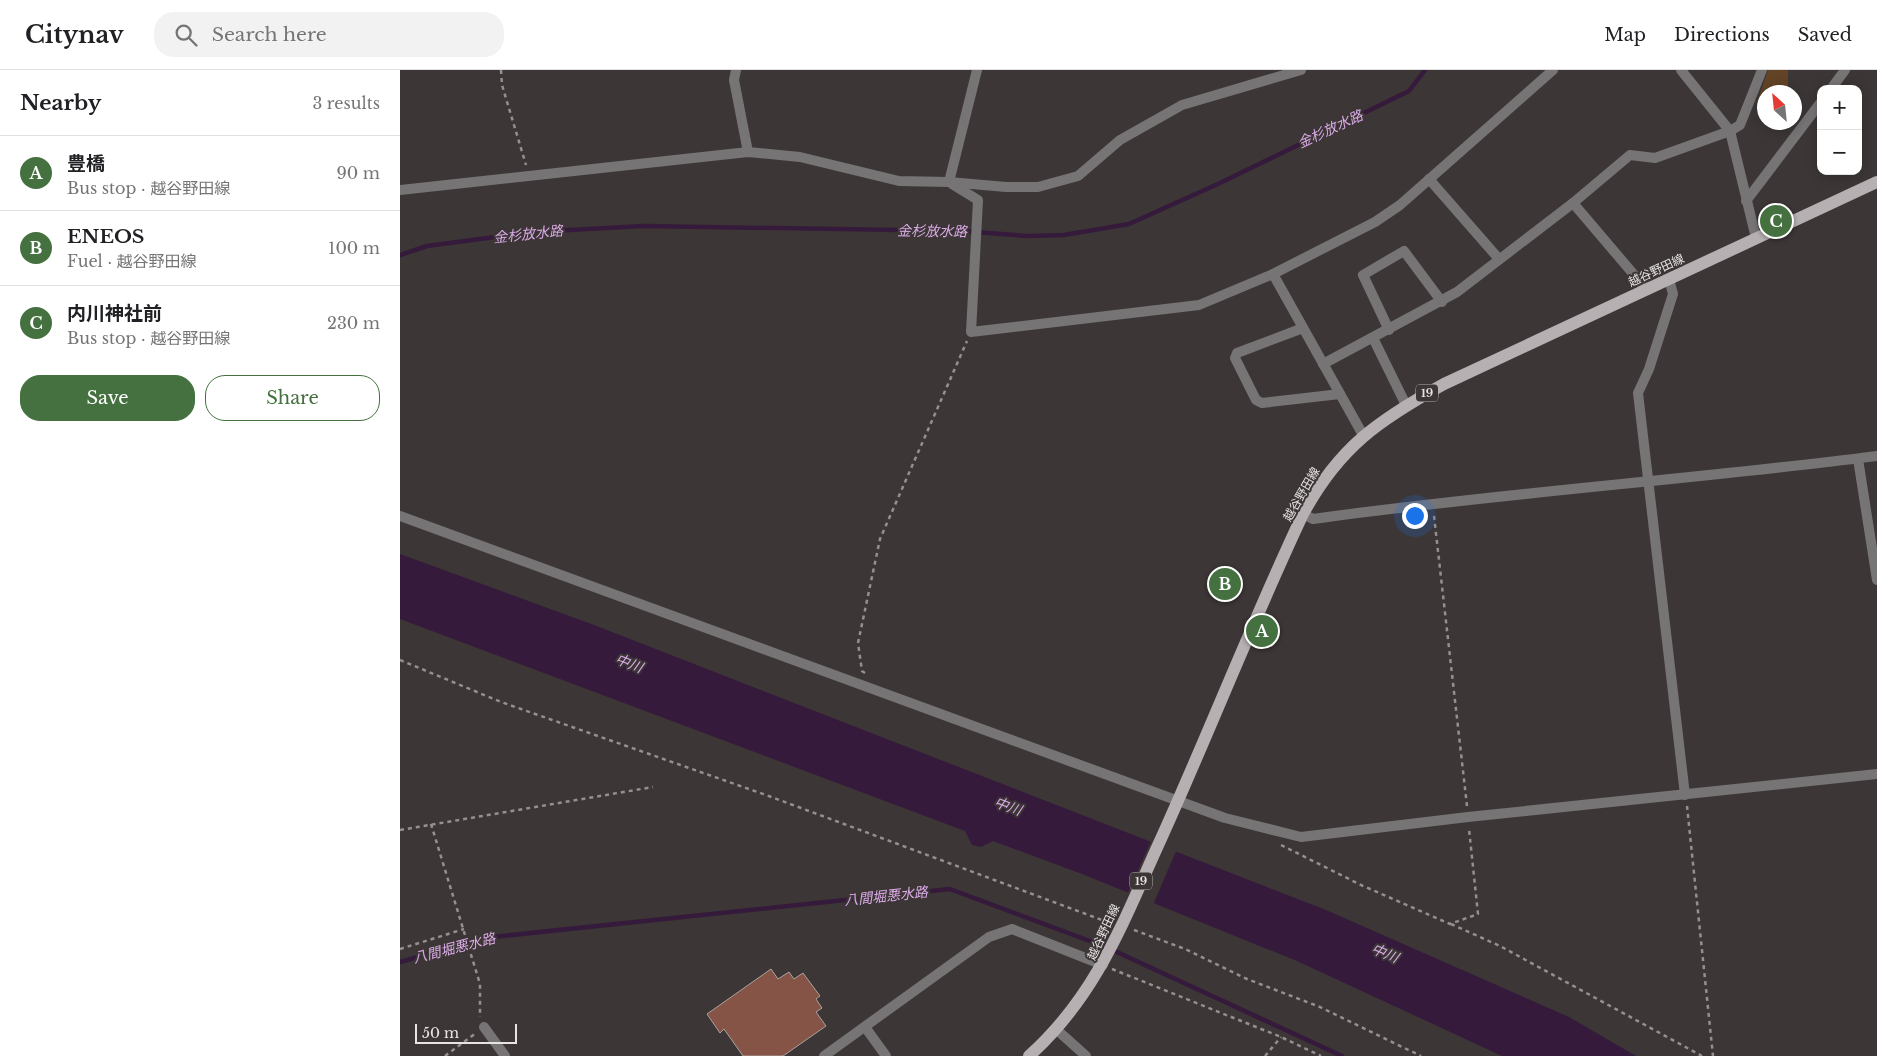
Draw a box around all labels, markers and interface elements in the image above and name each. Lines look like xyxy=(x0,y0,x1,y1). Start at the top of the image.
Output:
search box xyxy=(154,12,504,57)
text: Citynav xyxy=(25,20,124,49)
icon: search xyxy=(172,21,200,49)
text: Search here xyxy=(212,23,327,46)
text: Map xyxy=(1604,24,1646,46)
text: Directions xyxy=(1674,24,1770,46)
text: Saved xyxy=(1798,24,1852,46)
north arrow xyxy=(1757,85,1802,130)
map controls xyxy=(1817,85,1862,175)
button: + xyxy=(1817,85,1862,130)
text: Nearby xyxy=(20,90,101,116)
text: 3 results xyxy=(312,93,380,113)
water label: 金杉放水路 xyxy=(1294,106,1366,152)
button: − xyxy=(1817,130,1862,175)
text: 豊橋 xyxy=(67,152,105,175)
text: A xyxy=(30,163,42,183)
text: 90 m xyxy=(337,163,380,183)
text: Bus stop · 越谷野田線 xyxy=(67,178,230,198)
pin: C xyxy=(1760,202,1792,240)
water label: 金杉放水路 xyxy=(492,221,565,247)
water label: 金杉放水路 xyxy=(897,221,968,241)
text: ENEOS xyxy=(67,225,144,248)
text: B xyxy=(30,238,42,258)
text: 100 m xyxy=(328,238,380,258)
text: Fuel · 越谷野田線 xyxy=(67,251,197,271)
street label: 越谷野田線 xyxy=(1626,251,1686,289)
text: 内川神社前 xyxy=(67,302,162,325)
text: C xyxy=(29,313,43,333)
text: 230 m xyxy=(327,313,380,333)
text: Bus stop · 越谷野田線 xyxy=(67,328,230,348)
button: Save xyxy=(20,375,195,421)
button: Share xyxy=(205,375,380,421)
road number: 19 xyxy=(1416,384,1438,402)
street label: 越谷野田線 xyxy=(1280,464,1322,524)
your location xyxy=(1402,503,1428,529)
pin: B xyxy=(1209,565,1241,603)
pin: A xyxy=(1246,612,1278,650)
water label: 中川 xyxy=(613,650,647,677)
water label: 中川 xyxy=(992,793,1026,820)
road number: 19 xyxy=(1130,872,1152,889)
water label: 八間堀悪水路 xyxy=(843,883,930,909)
street label: 越谷野田線 xyxy=(1084,902,1122,962)
water label: 八間堀悪水路 xyxy=(411,929,498,967)
water label: 中川 xyxy=(1369,939,1403,968)
scale bar xyxy=(415,1021,518,1044)
text: 50 m xyxy=(422,1024,459,1042)

